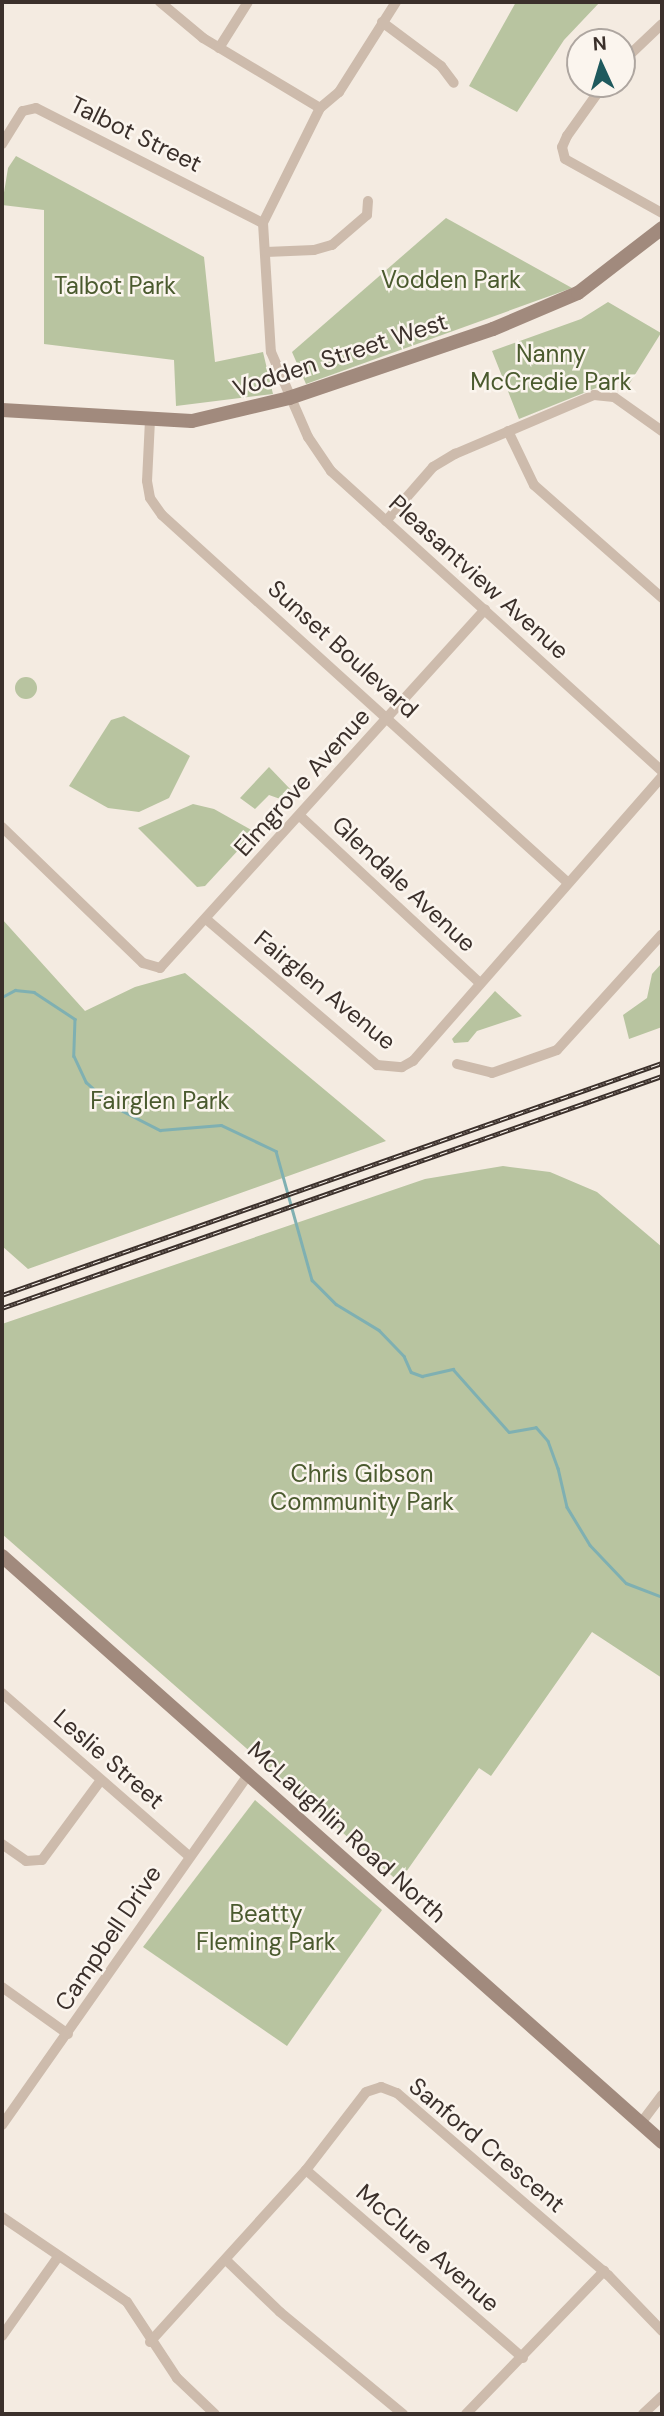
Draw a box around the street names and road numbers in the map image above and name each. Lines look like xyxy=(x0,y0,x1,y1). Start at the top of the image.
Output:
street label: Talbot Street xyxy=(66,90,206,178)
street label: Vodden Street West xyxy=(229,307,451,403)
street label: Pleasantview Avenue xyxy=(383,489,575,665)
street label: Sunset Boulevard xyxy=(262,574,424,724)
street label: Elmgrove Avenue xyxy=(228,702,376,862)
street label: Glendale Avenue xyxy=(326,810,482,958)
street label: Fairglen Avenue xyxy=(249,924,401,1056)
street label: Leslie Street xyxy=(48,1703,170,1815)
street label: McLaughlin Road North xyxy=(242,1735,452,1929)
street label: Campbell Drive xyxy=(49,1860,167,2016)
street label: Sanford Crescent xyxy=(403,2071,571,2219)
street label: McClure Avenue xyxy=(351,2178,505,2318)

